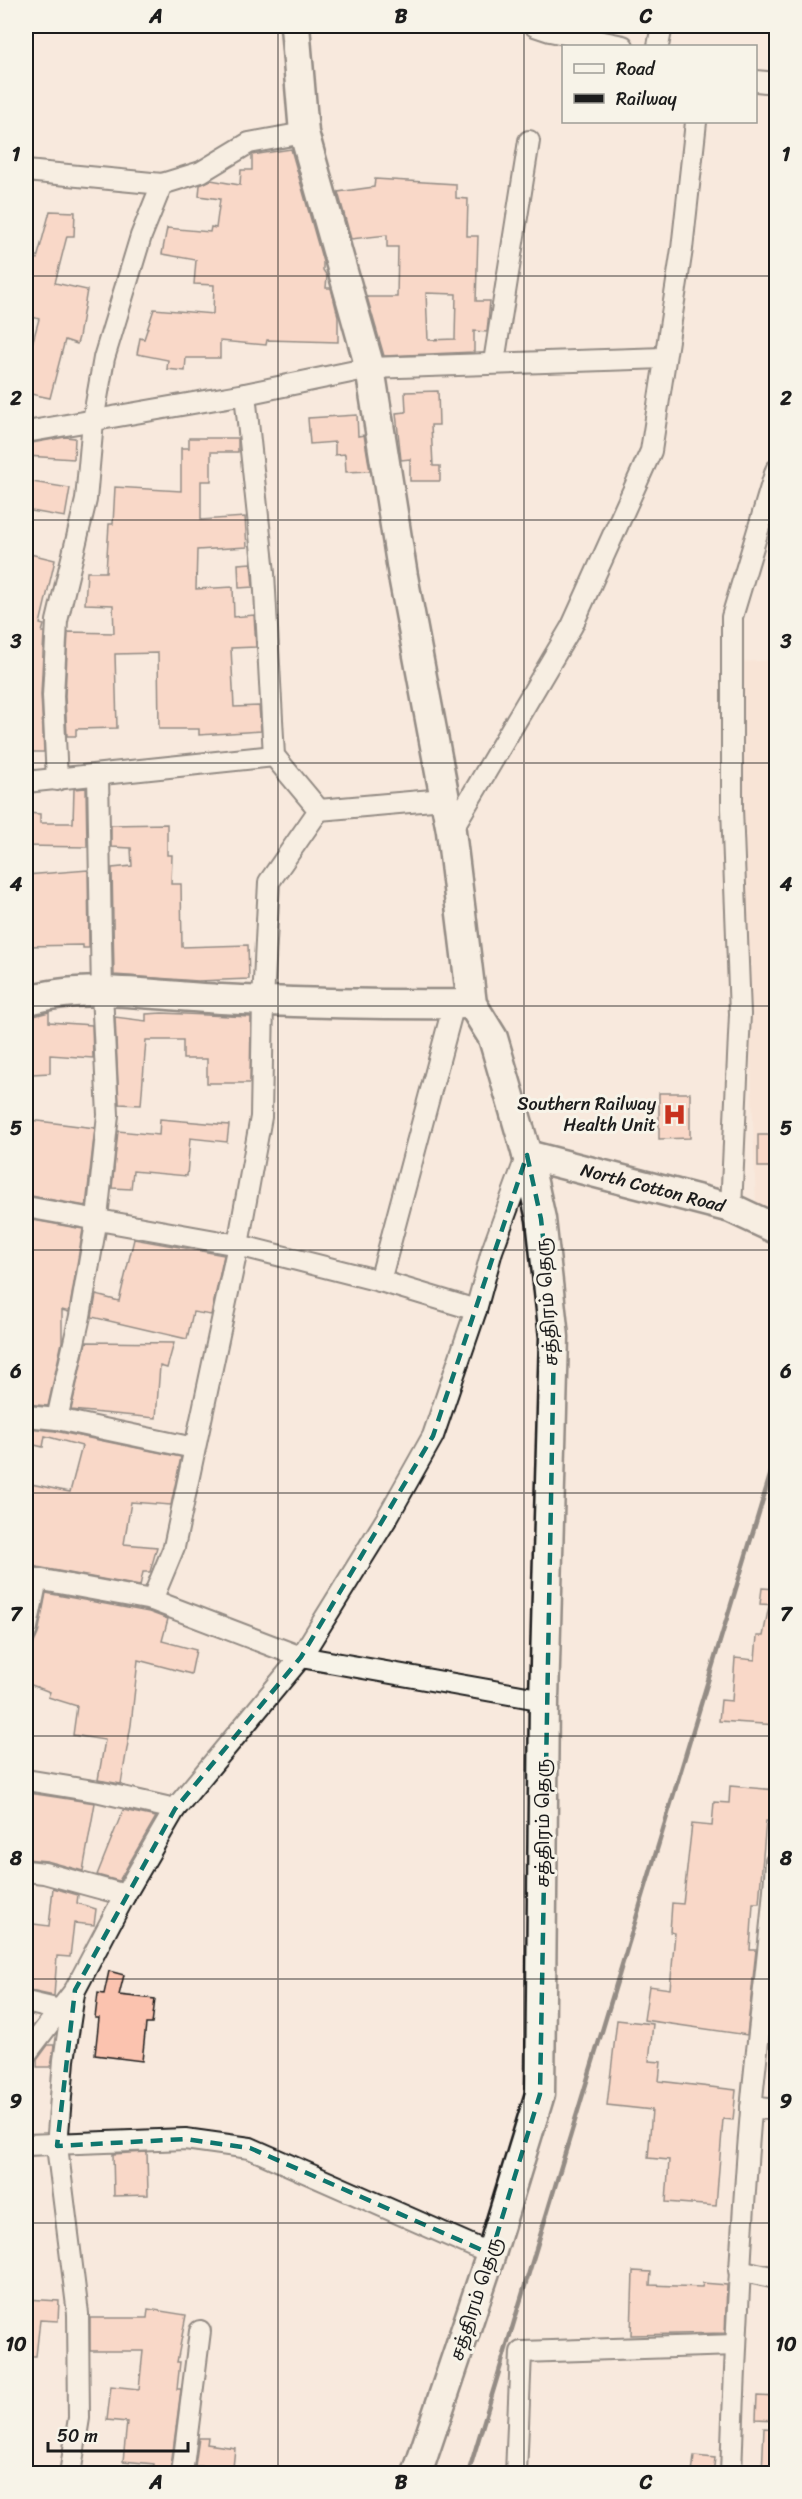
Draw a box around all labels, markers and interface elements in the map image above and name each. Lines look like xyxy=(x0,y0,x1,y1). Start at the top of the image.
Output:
text: A xyxy=(148,0,163,34)
text: B xyxy=(395,0,408,34)
text: C xyxy=(639,0,653,34)
legend xyxy=(562,45,757,123)
text: Road xyxy=(616,53,656,85)
text: Railway xyxy=(616,83,678,115)
text: 1 xyxy=(12,137,21,172)
text: 1 xyxy=(782,137,791,172)
text: 2 xyxy=(9,381,22,416)
text: 2 xyxy=(779,381,792,416)
text: 3 xyxy=(10,624,22,659)
text: 3 xyxy=(780,624,792,659)
text: 4 xyxy=(9,867,23,902)
text: 4 xyxy=(779,867,793,902)
place label: Southern Railway Health Unit xyxy=(517,1088,657,1141)
hospital icon: Southern Railway Health Unit xyxy=(661,1101,687,1127)
text: 5 xyxy=(10,1111,22,1146)
text: 5 xyxy=(780,1111,792,1146)
street label: North Cotton Road xyxy=(577,1154,730,1222)
street label: சத்திரம் தெரு xyxy=(527,1237,567,1367)
text: 6 xyxy=(9,1354,22,1389)
text: 6 xyxy=(779,1354,792,1389)
text: 7 xyxy=(10,1597,23,1632)
text: 7 xyxy=(780,1597,793,1632)
street label: சத்திரம் தெரு xyxy=(527,1759,559,1887)
text: 8 xyxy=(9,1841,23,1876)
text: 8 xyxy=(779,1841,793,1876)
text: 9 xyxy=(10,2084,22,2119)
text: 9 xyxy=(780,2084,792,2119)
street label: சத்திரம் தெரு xyxy=(441,2233,511,2365)
text: 10 xyxy=(5,2327,27,2362)
text: 10 xyxy=(775,2327,797,2362)
scale bar xyxy=(48,2415,188,2453)
text: 50 m xyxy=(57,2420,98,2452)
text: A xyxy=(148,2465,163,2499)
text: B xyxy=(395,2465,408,2499)
text: C xyxy=(639,2465,653,2499)

